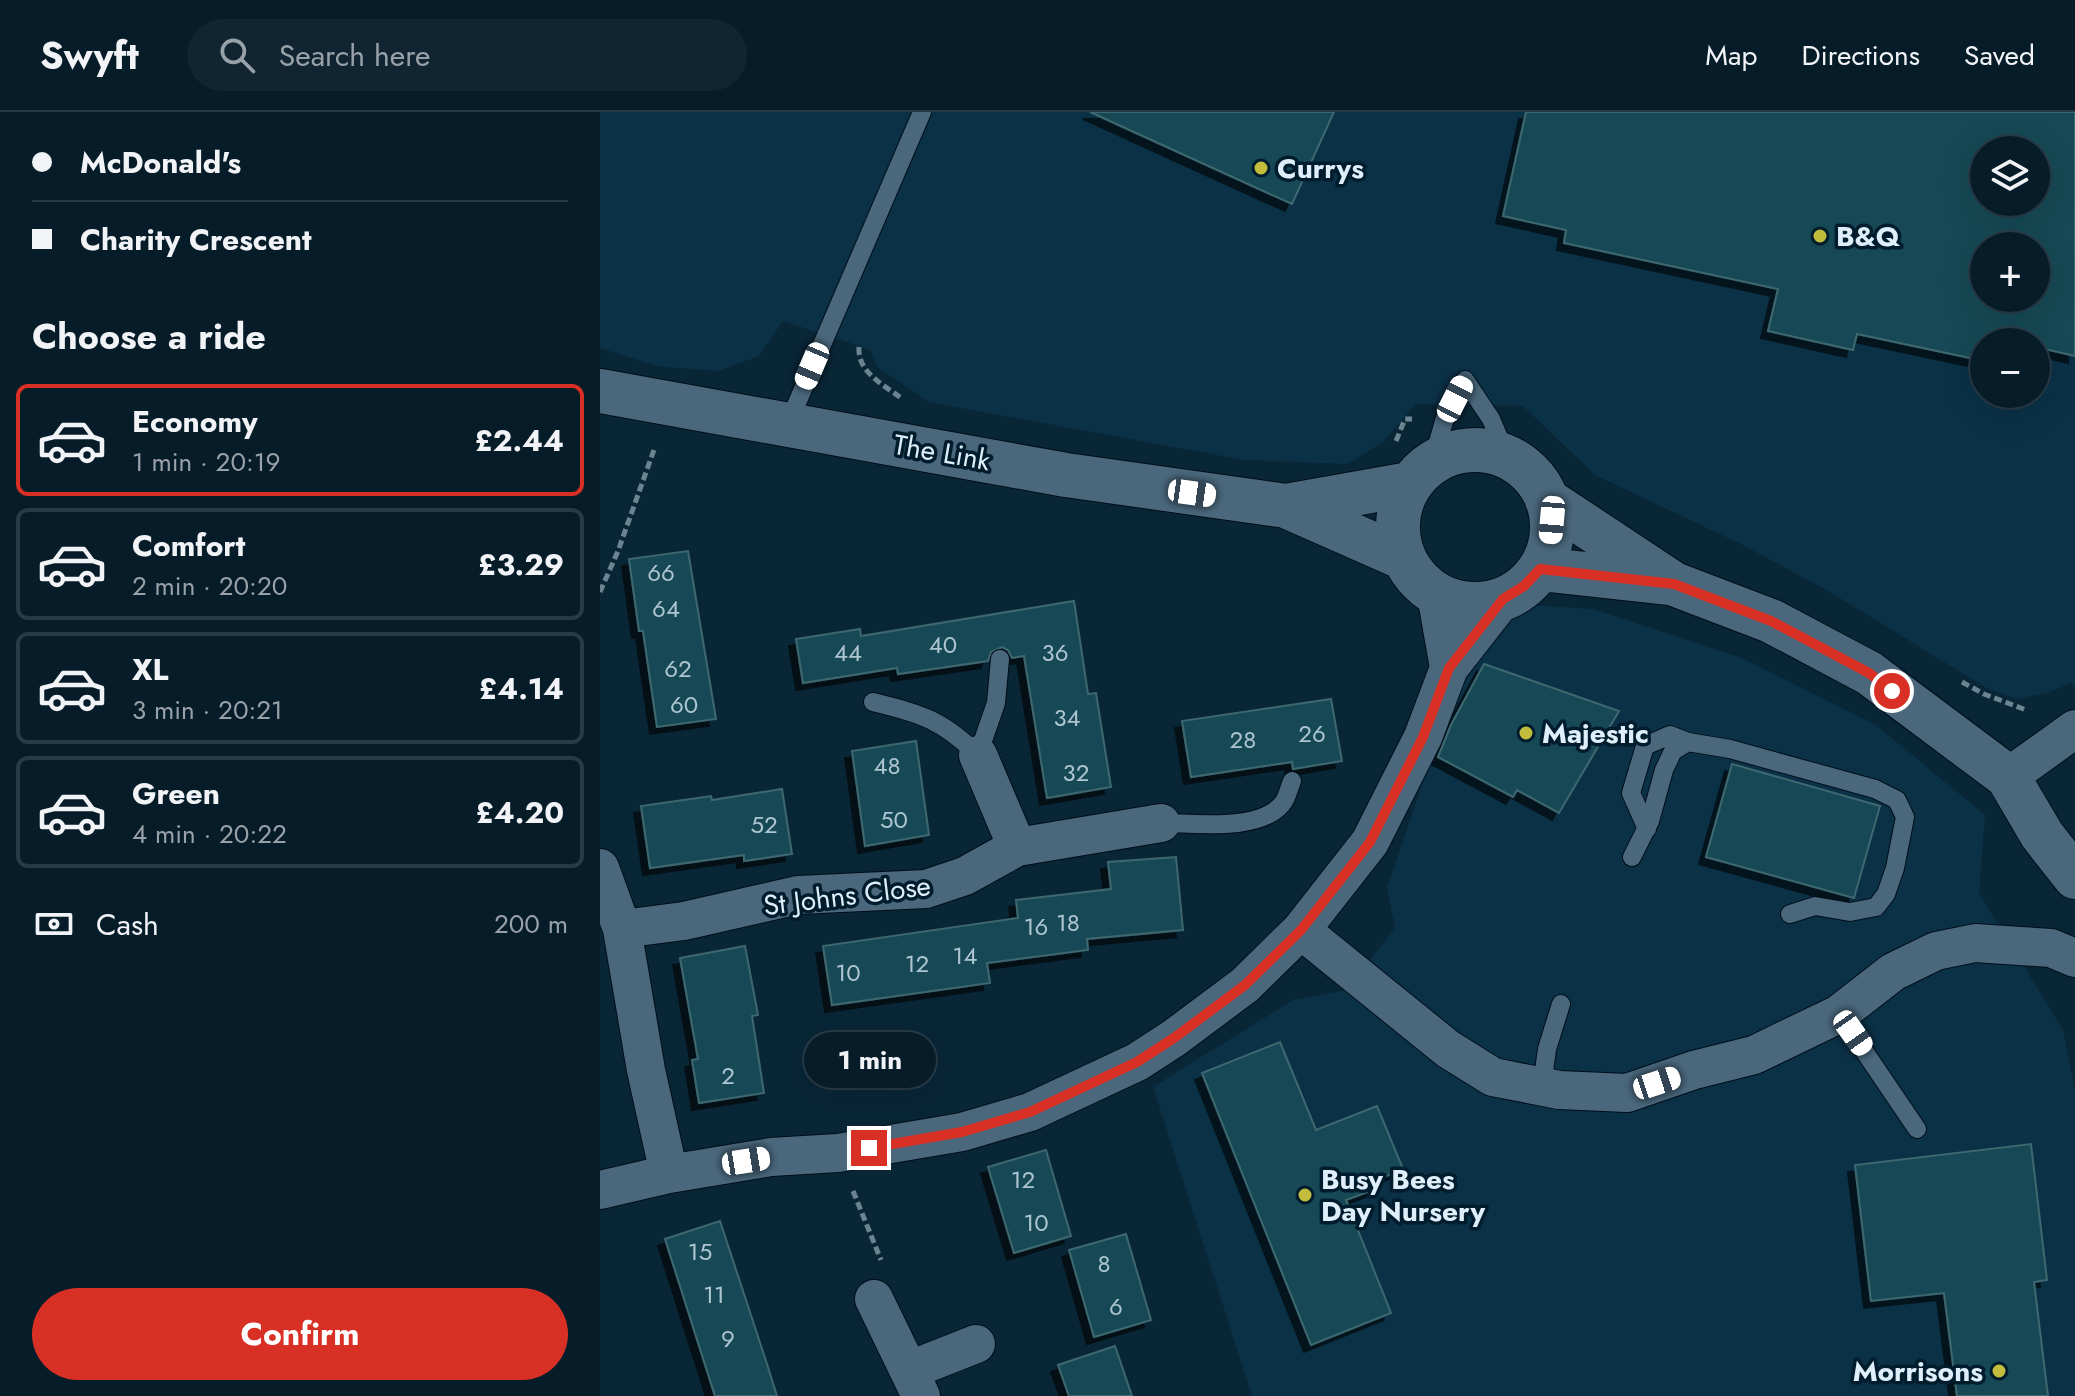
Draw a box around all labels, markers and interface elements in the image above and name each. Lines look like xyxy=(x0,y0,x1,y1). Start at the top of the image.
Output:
search box xyxy=(187,19,747,91)
text: Swyft xyxy=(40,28,139,83)
icon: search xyxy=(215,33,259,77)
text: Search here xyxy=(279,34,431,77)
text: Map xyxy=(1705,35,1757,76)
text: Directions xyxy=(1801,35,1920,76)
text: Saved xyxy=(1964,35,2035,76)
map controls xyxy=(1970,136,2050,408)
button: layers xyxy=(1970,136,2050,216)
text: McDonald's xyxy=(80,141,241,184)
place label: Currys xyxy=(1277,148,1364,189)
marker: Currys xyxy=(1252,159,1270,177)
place label: B&Q xyxy=(1836,216,1901,257)
text: Charity Crescent xyxy=(80,218,312,261)
marker: B&Q xyxy=(1811,227,1829,245)
button: + xyxy=(1970,232,2050,312)
text: Choose a ride xyxy=(32,310,266,362)
button: − xyxy=(1970,328,2050,408)
car xyxy=(792,339,832,393)
car xyxy=(1433,372,1477,426)
text: Economy xyxy=(132,400,258,443)
icon: car xyxy=(36,404,108,476)
text: £2.44 xyxy=(474,419,564,462)
street label: The Link xyxy=(890,424,994,481)
text: 1 min · 20:19 xyxy=(132,443,280,481)
car xyxy=(1167,478,1217,508)
car xyxy=(1538,495,1566,545)
text: Comfort xyxy=(132,524,245,567)
icon: car xyxy=(36,528,108,600)
text: £3.29 xyxy=(478,543,564,586)
house number: 66 xyxy=(647,555,675,590)
text: 2 min · 20:20 xyxy=(132,567,287,605)
house number: 64 xyxy=(652,591,680,626)
house number: 40 xyxy=(929,627,957,662)
house number: 44 xyxy=(834,635,862,670)
house number: 36 xyxy=(1042,635,1068,670)
text: XL xyxy=(132,648,168,691)
house number: 62 xyxy=(664,651,692,686)
icon: car xyxy=(36,652,108,724)
text: £4.14 xyxy=(479,667,564,710)
route start xyxy=(1874,673,1910,709)
house number: 60 xyxy=(670,687,698,722)
text: 3 min · 20:21 xyxy=(132,691,283,729)
house number: 34 xyxy=(1053,700,1081,735)
place label: Majestic xyxy=(1542,713,1649,754)
house number: 26 xyxy=(1298,716,1326,751)
house number: 28 xyxy=(1230,722,1256,757)
marker: Majestic xyxy=(1517,724,1535,742)
house number: 48 xyxy=(873,748,901,783)
house number: 32 xyxy=(1063,755,1089,790)
text: Green xyxy=(132,772,220,815)
icon: car xyxy=(36,776,108,848)
text: £4.20 xyxy=(476,791,564,834)
house number: 50 xyxy=(880,802,908,837)
house number: 52 xyxy=(750,807,778,842)
text: 4 min · 20:22 xyxy=(132,815,287,853)
street label: St Johns Close xyxy=(761,865,933,926)
icon: cash xyxy=(32,902,76,946)
text: Cash xyxy=(96,903,159,946)
text: 200 m xyxy=(494,905,568,943)
house number: 18 xyxy=(1056,905,1080,940)
house number: 16 xyxy=(1024,909,1048,944)
house number: 14 xyxy=(953,938,977,973)
house number: 12 xyxy=(905,946,929,981)
house number: 10 xyxy=(835,955,861,990)
car xyxy=(1829,1006,1877,1060)
callout: 1 min xyxy=(803,1032,935,1088)
text: 1 min xyxy=(838,1041,902,1079)
house number: 2 xyxy=(721,1058,735,1093)
car xyxy=(1630,1064,1684,1102)
route end xyxy=(851,1130,887,1166)
car xyxy=(720,1145,772,1177)
place label: Busy Bees Day Nursery xyxy=(1321,1159,1485,1232)
house number: 12 xyxy=(1011,1162,1035,1197)
marker: Busy Bees Day Nursery xyxy=(1296,1186,1314,1204)
house number: 10 xyxy=(1023,1205,1049,1240)
house number: 15 xyxy=(688,1234,712,1269)
house number: 8 xyxy=(1097,1246,1111,1281)
house number: 11 xyxy=(703,1277,725,1312)
button: Confirm xyxy=(32,1288,568,1380)
house number: 6 xyxy=(1109,1289,1123,1324)
house number: 9 xyxy=(721,1321,735,1356)
place label: Morrisons xyxy=(1853,1351,1983,1392)
marker: Morrisons xyxy=(1990,1362,2008,1380)

